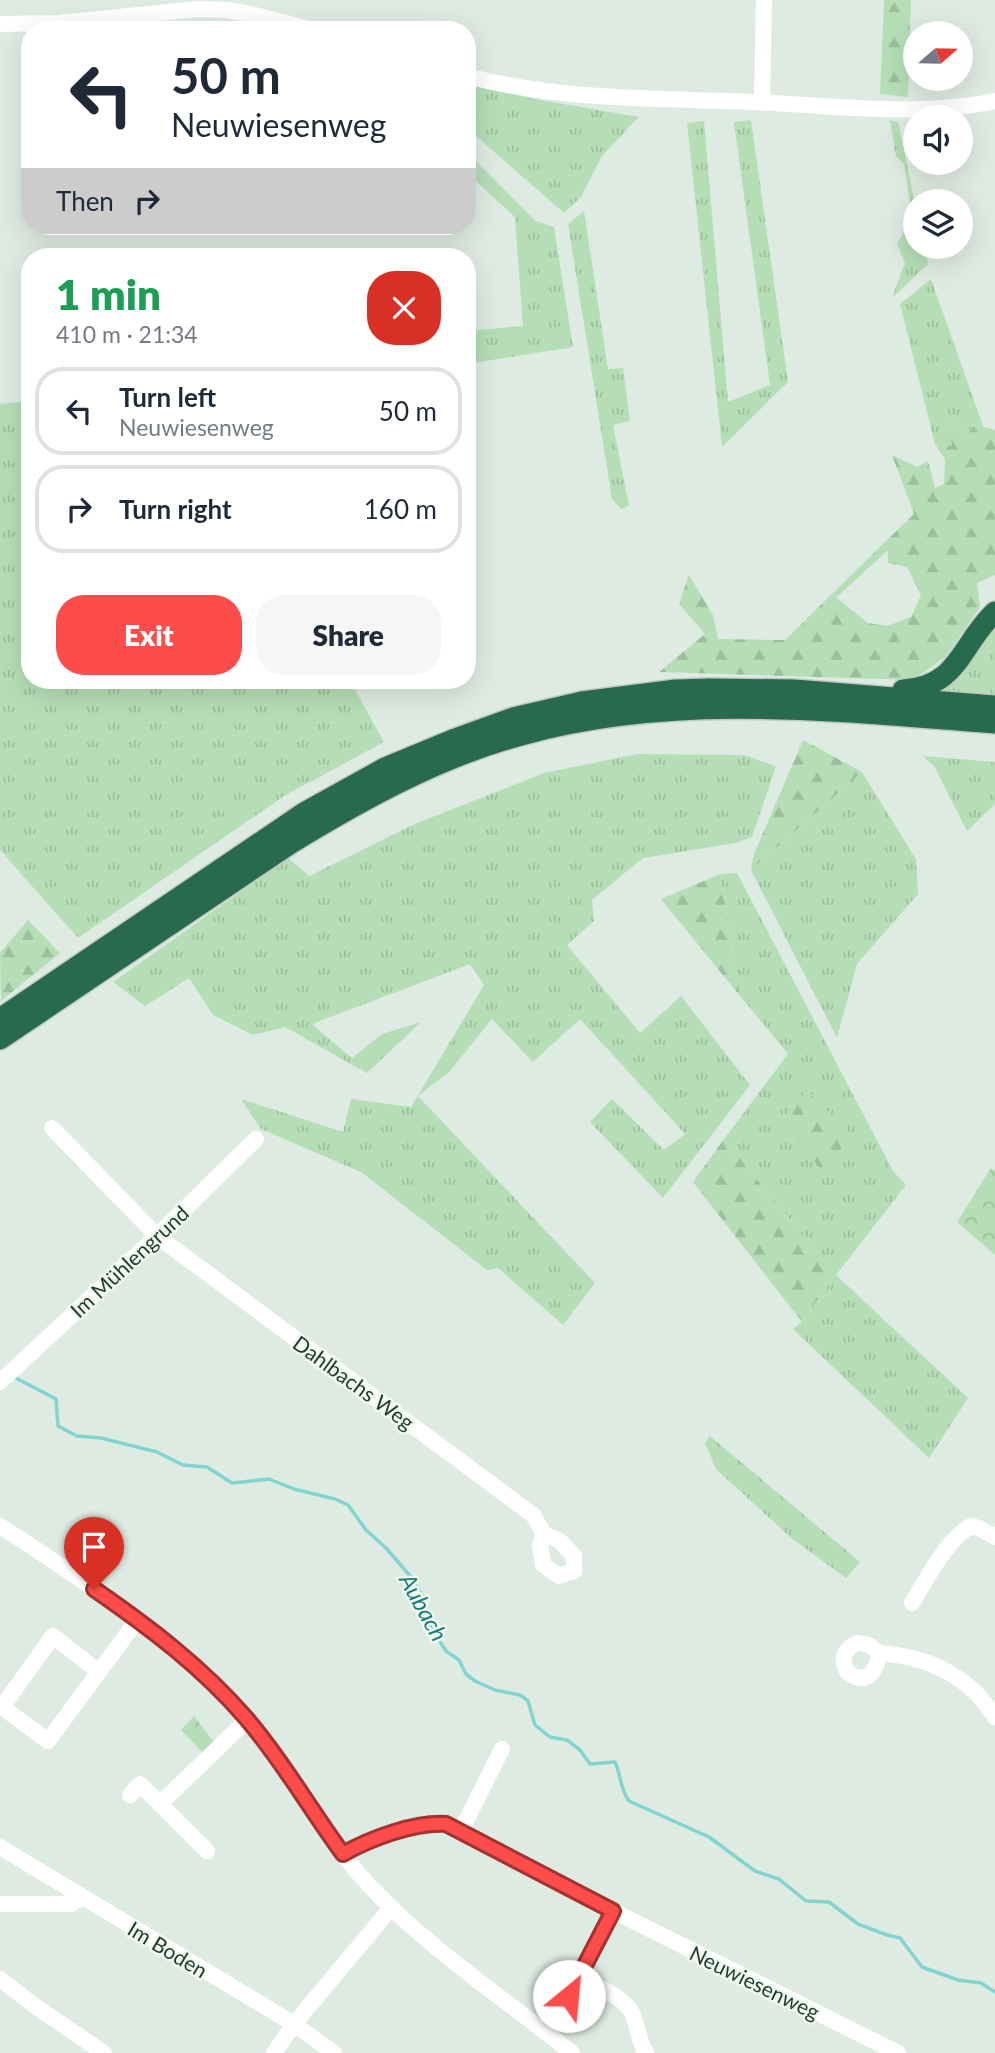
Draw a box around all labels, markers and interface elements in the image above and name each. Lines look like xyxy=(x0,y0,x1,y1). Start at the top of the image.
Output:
north arrow xyxy=(903,21,973,91)
map controls xyxy=(903,21,973,259)
text: 50 m xyxy=(171,46,281,104)
icon: left xyxy=(56,49,147,140)
text: Neuwiesenweg xyxy=(171,105,386,144)
button: sound xyxy=(903,105,973,175)
icon: right xyxy=(128,182,166,220)
text: Then xyxy=(56,185,114,217)
button: layers xyxy=(903,189,973,259)
text: 1 min xyxy=(56,269,161,319)
button: close xyxy=(367,271,441,345)
text: 410 m · 21:34 xyxy=(56,320,198,348)
text: Turn left xyxy=(119,381,216,413)
icon: left xyxy=(60,392,98,430)
text: 50 m xyxy=(379,395,437,427)
text: Neuwiesenweg xyxy=(119,413,274,441)
icon: right xyxy=(60,490,98,528)
text: Turn right xyxy=(119,493,232,525)
text: 160 m xyxy=(364,493,437,525)
button: Exit xyxy=(56,595,242,675)
button: Share xyxy=(256,595,441,675)
street label: Im Mühlengrund xyxy=(65,1200,193,1322)
street label: Dahlbachs Weg xyxy=(289,1330,419,1434)
pin xyxy=(64,1517,124,1589)
icon: arrive xyxy=(75,1528,113,1566)
water label: Aubach xyxy=(394,1567,454,1646)
street label: Im Boden xyxy=(124,1916,212,1982)
street label: Neuwiesenweg xyxy=(686,1940,824,2024)
position arrow xyxy=(532,1959,606,2033)

